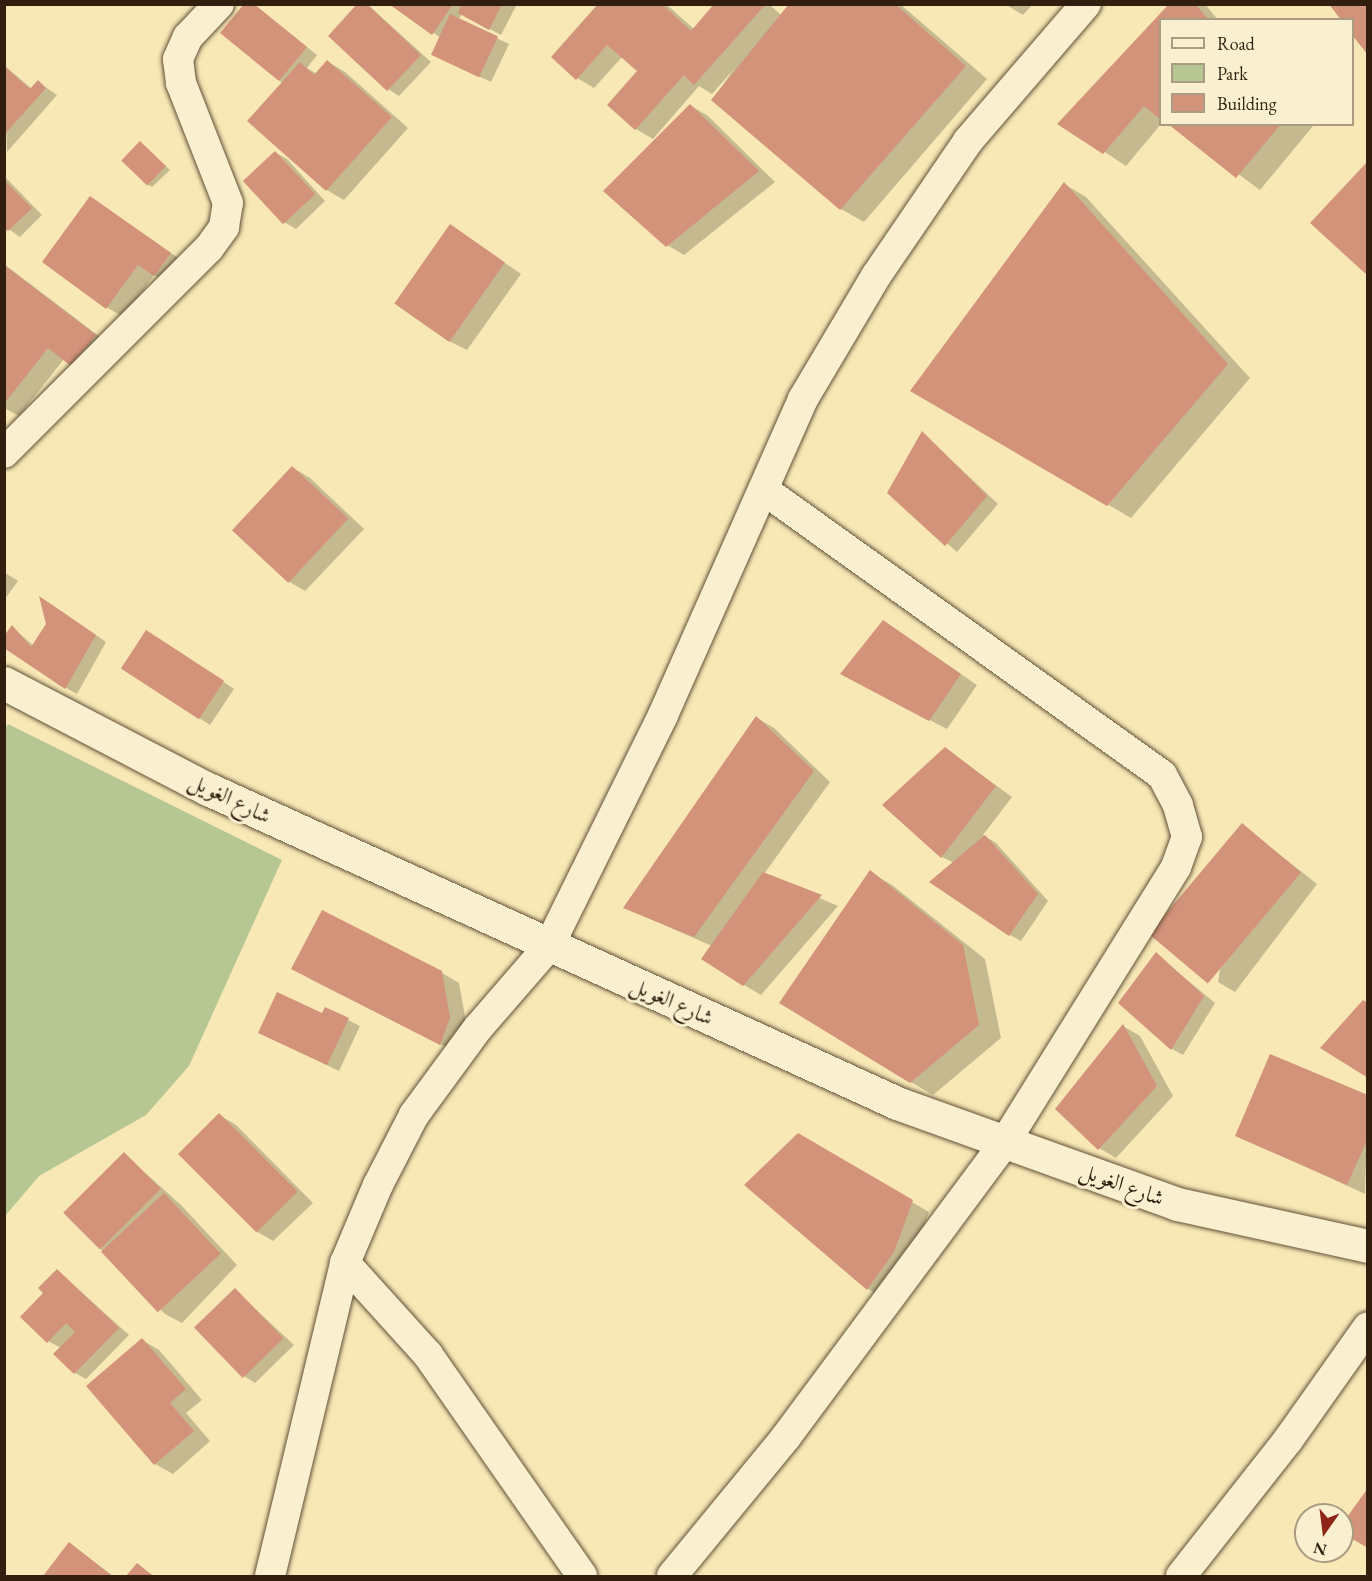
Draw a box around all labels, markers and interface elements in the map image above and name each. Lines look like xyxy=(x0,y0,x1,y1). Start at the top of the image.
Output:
legend xyxy=(1159,18,1354,126)
text: Road xyxy=(1217,32,1255,55)
text: Park xyxy=(1217,62,1248,85)
text: Building xyxy=(1217,92,1277,115)
street label: شارع الغويل xyxy=(185,767,275,829)
street label: شارع الغويل xyxy=(626,971,718,1031)
street label: شارع الغويل xyxy=(1076,1157,1168,1211)
north arrow xyxy=(1294,1503,1354,1563)
text: N xyxy=(1311,1537,1329,1561)

